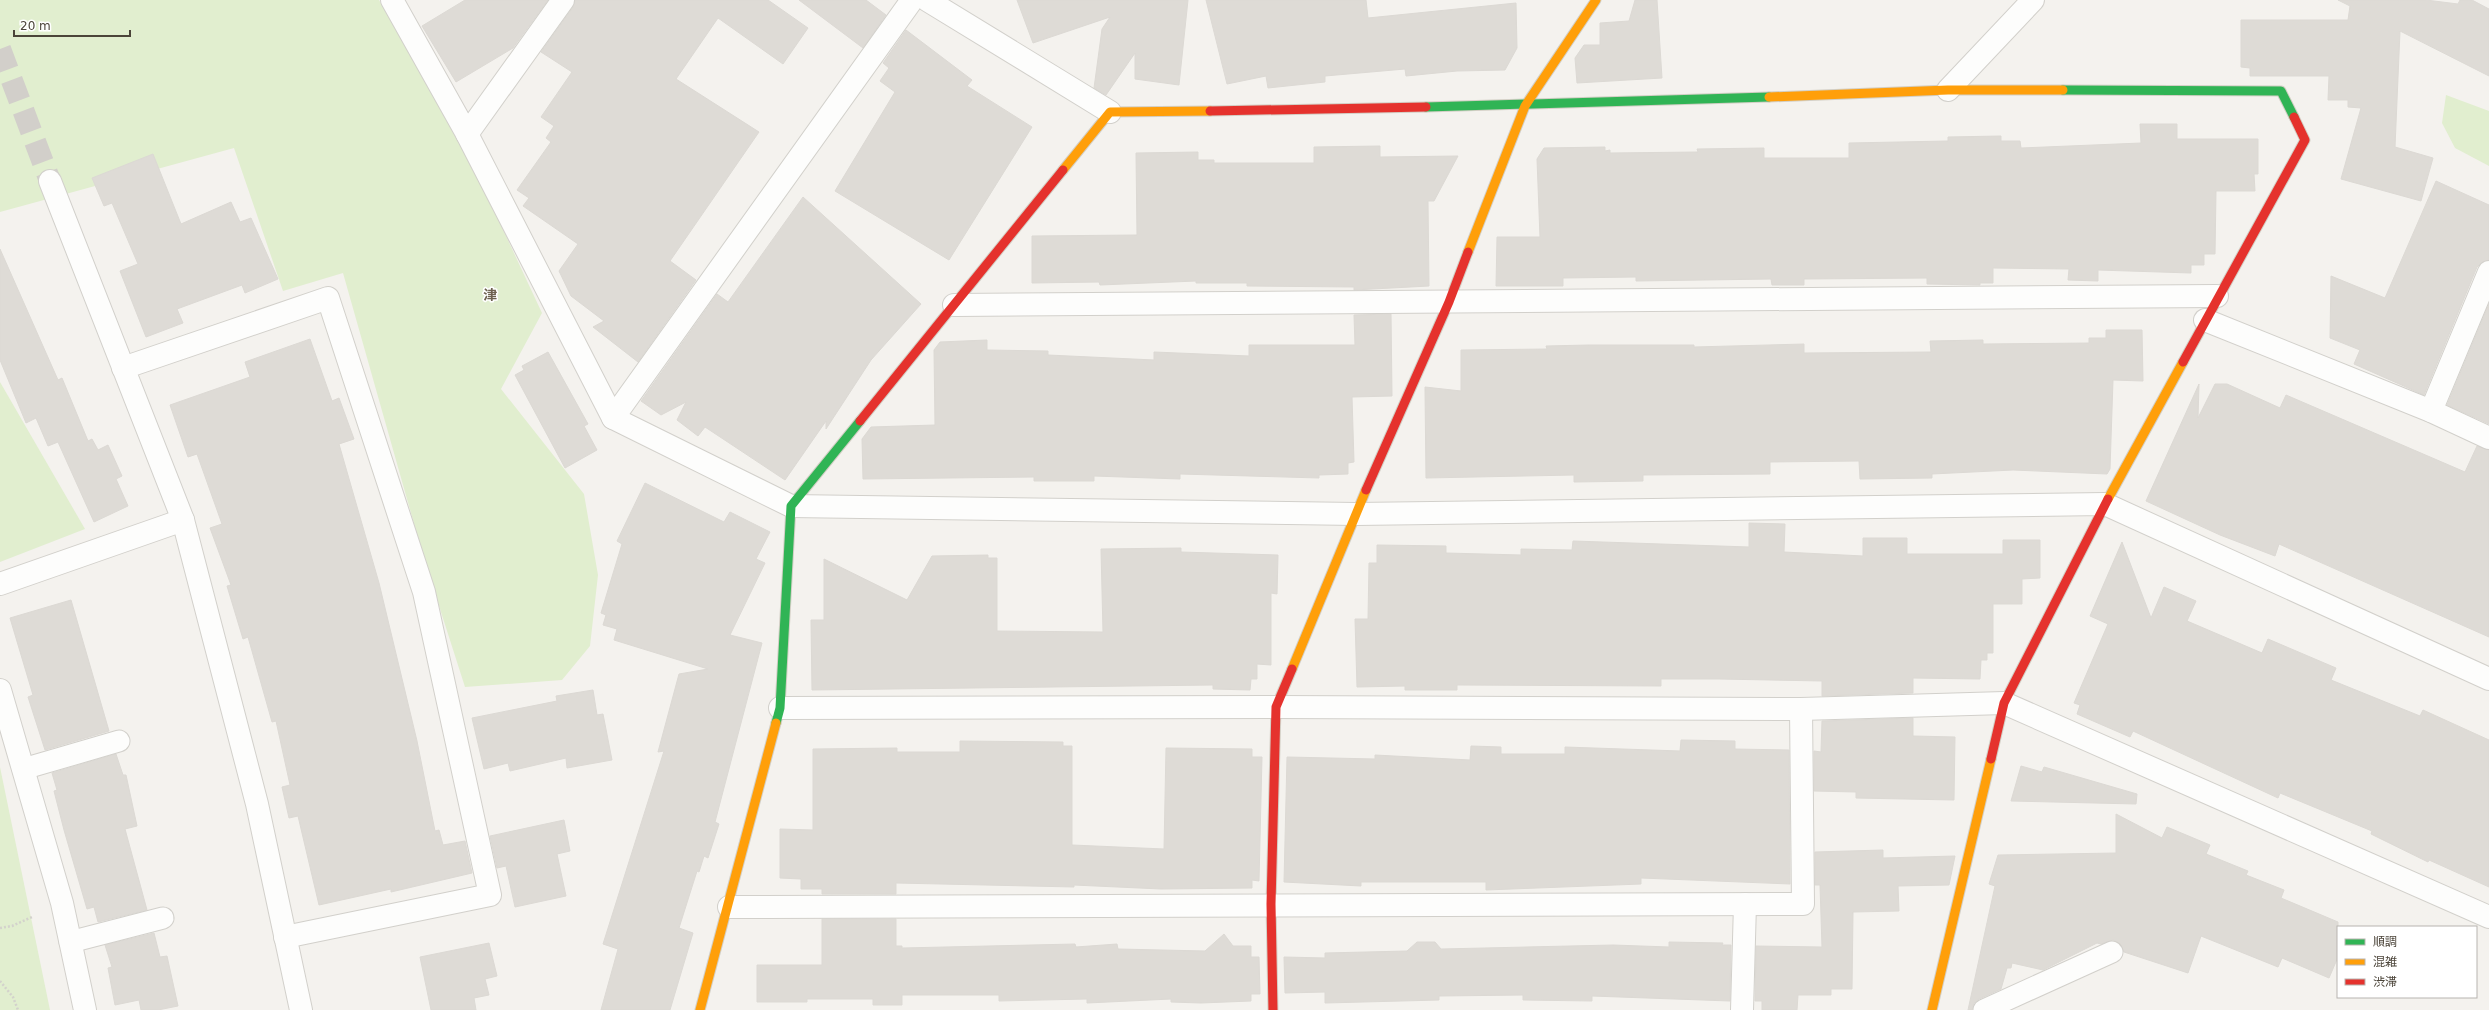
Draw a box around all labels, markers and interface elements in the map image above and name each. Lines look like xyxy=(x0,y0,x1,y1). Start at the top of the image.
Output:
scale bar xyxy=(14,12,130,38)
text: 20 m xyxy=(20,19,51,33)
district label: 津 xyxy=(483,287,497,303)
legend xyxy=(2337,926,2477,998)
text: 順調 xyxy=(2373,935,2397,949)
text: 混雑 xyxy=(2373,955,2397,969)
text: 渋滞 xyxy=(2373,975,2397,989)

